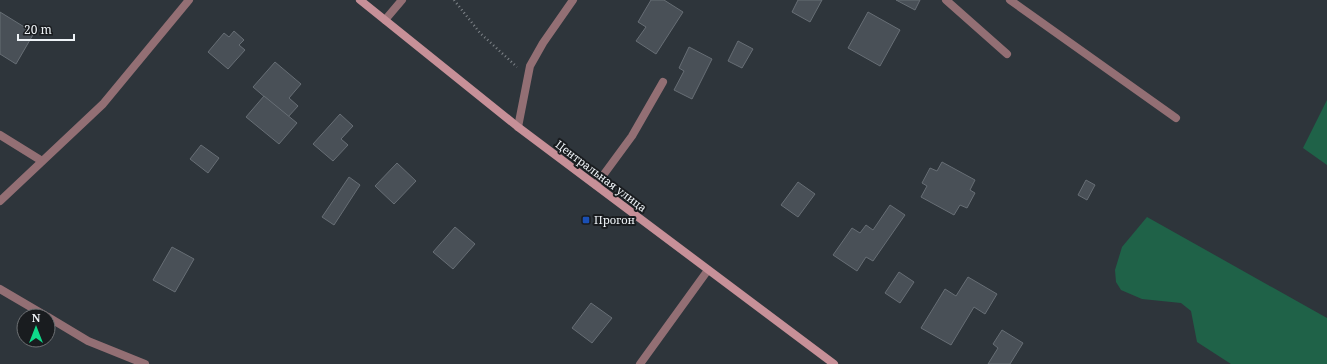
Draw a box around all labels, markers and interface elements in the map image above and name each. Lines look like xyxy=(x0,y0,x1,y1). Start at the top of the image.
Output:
scale bar xyxy=(18,16,74,42)
text: 20 m xyxy=(24,21,52,38)
street label: Центральная улица xyxy=(553,136,650,215)
place label: Прогон xyxy=(594,212,635,227)
marker: Прогон xyxy=(581,215,591,225)
north arrow xyxy=(16,308,56,348)
text: N xyxy=(32,310,41,325)

